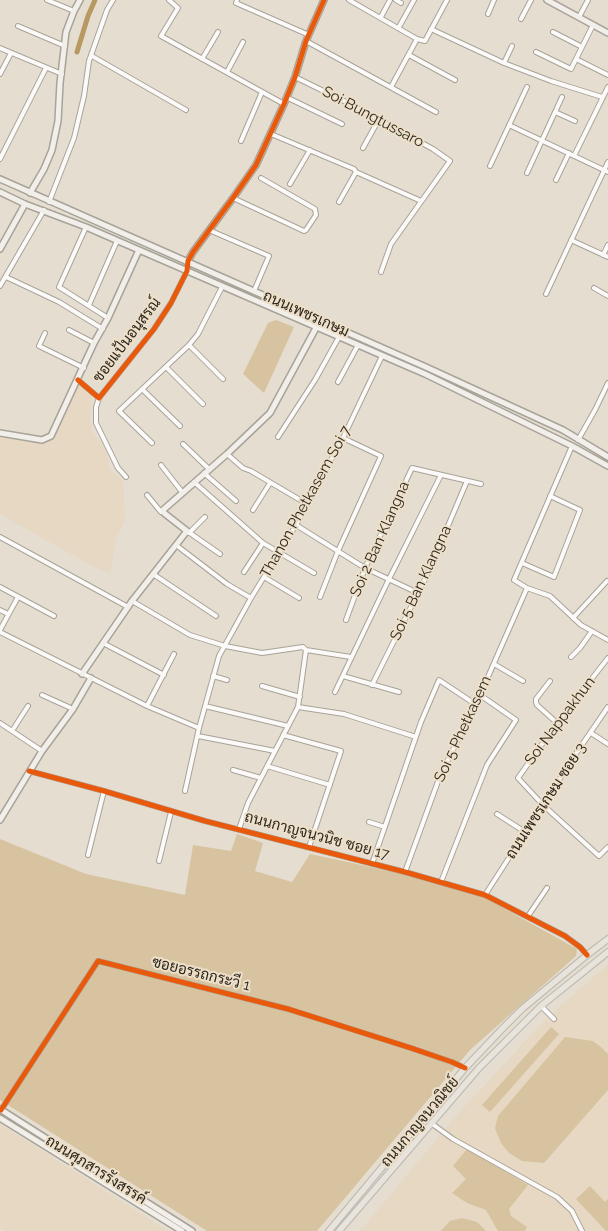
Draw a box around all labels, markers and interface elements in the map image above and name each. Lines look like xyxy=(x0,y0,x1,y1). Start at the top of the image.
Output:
street label: Soi Bungtussaro xyxy=(319,83,427,151)
street label: ถนนเพชรเกษม xyxy=(260,287,352,341)
street label: ซอยแป้นอนุสรณ์ xyxy=(89,294,165,386)
street label: Thanon Phetkasem Soi 7 xyxy=(257,423,355,581)
street label: Soi 2 Ban Klangna xyxy=(346,479,414,599)
street label: Soi 5 Ban Klangna xyxy=(386,523,456,643)
street label: Soi 5 Phetkasem xyxy=(431,673,495,785)
street label: Soi Nappakhun xyxy=(521,673,599,769)
street label: ถนนเพชรเกษม ซอย 3 xyxy=(502,740,590,862)
street label: ถนนกาญจนวนิช ซอย 17 xyxy=(243,808,391,864)
street label: ซอยอรรถกระวี 1 xyxy=(150,953,252,995)
street label: ถนนกาญจนวณิชย์ xyxy=(377,1073,463,1171)
street label: ถนนศุภสารรังสรรค์ xyxy=(42,1132,150,1208)

